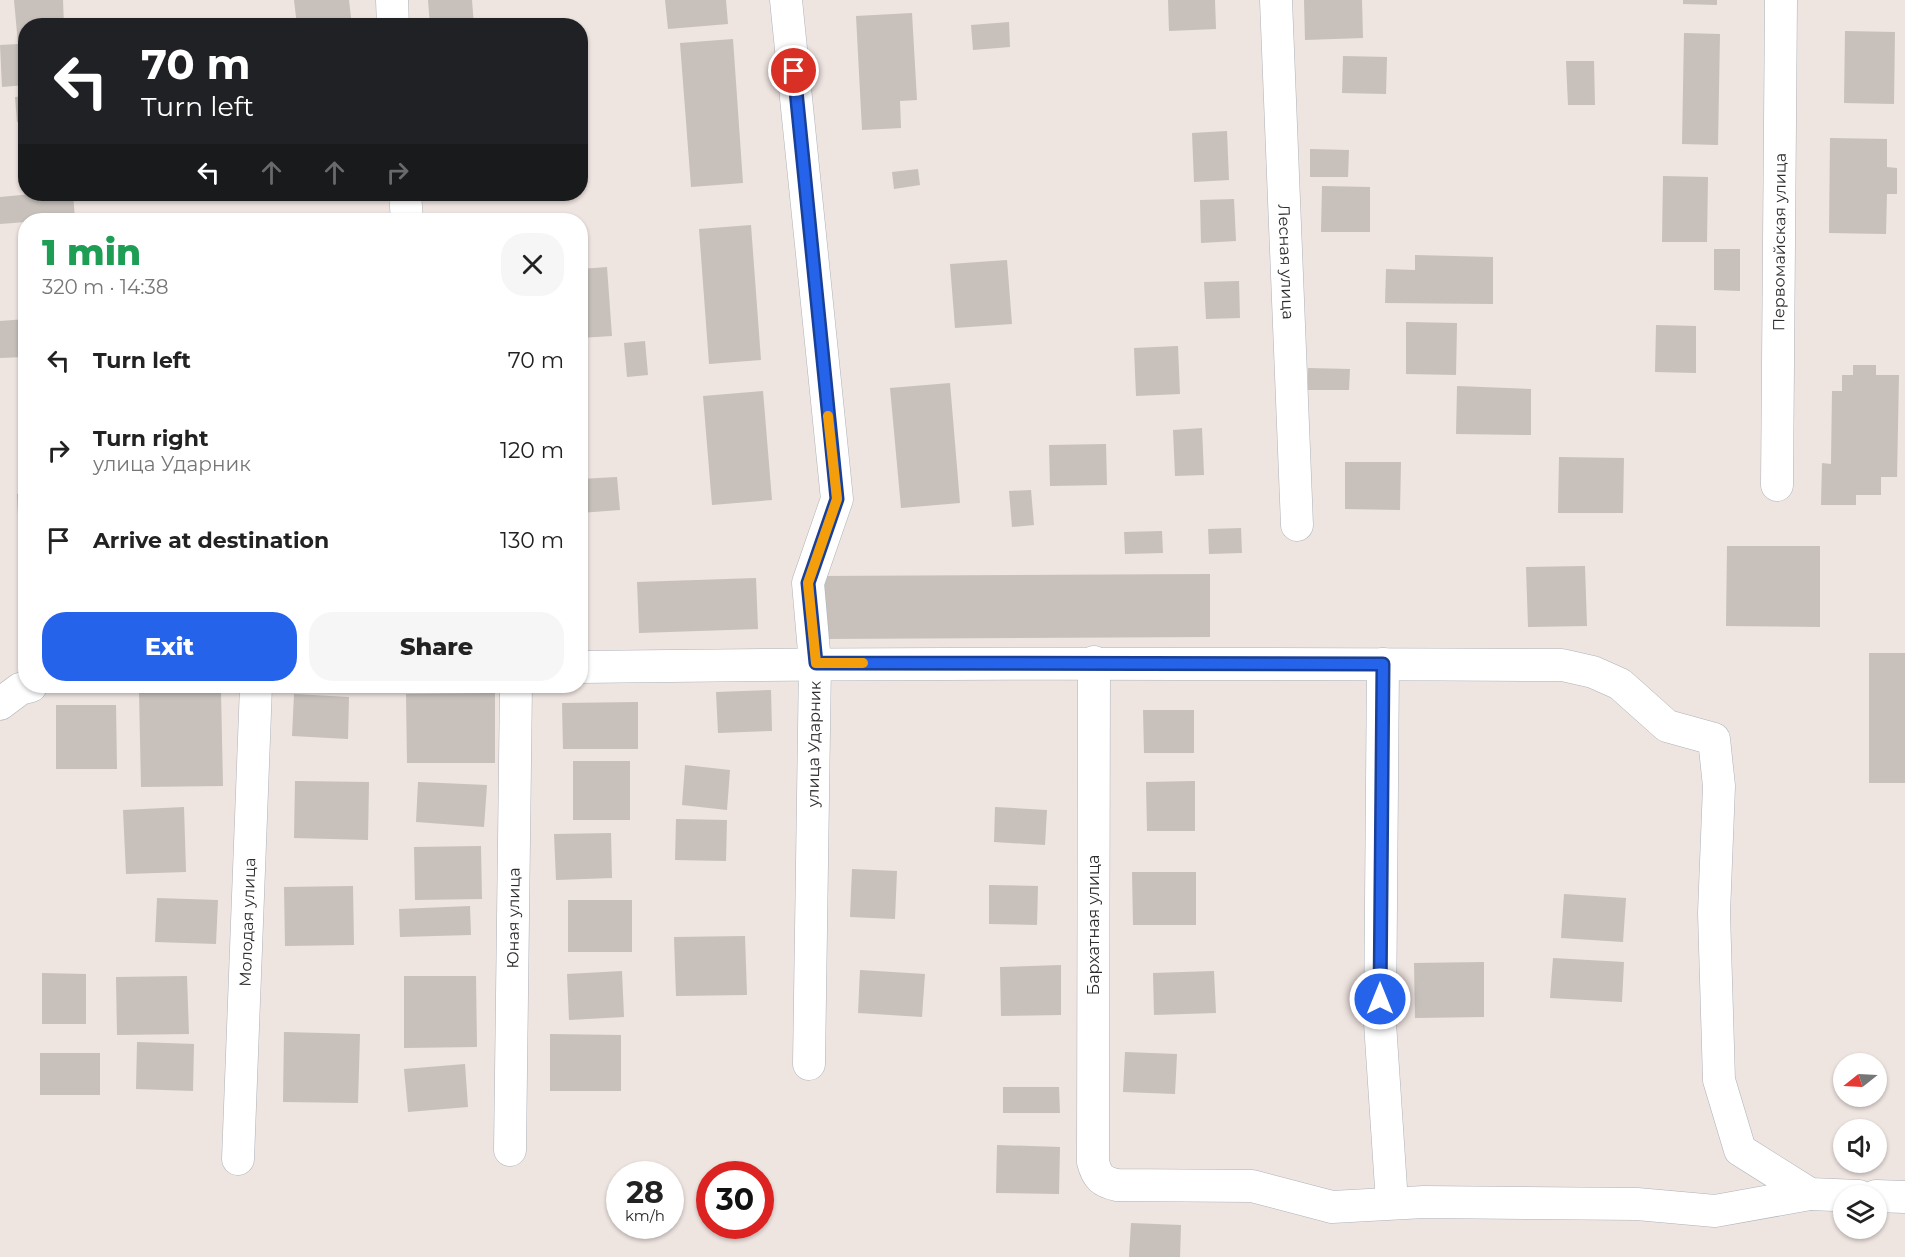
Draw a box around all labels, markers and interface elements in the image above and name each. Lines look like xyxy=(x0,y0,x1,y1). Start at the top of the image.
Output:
text: 70 m xyxy=(141,38,251,90)
icon: left xyxy=(42,42,120,120)
pin xyxy=(768,45,819,96)
icon: arrive xyxy=(777,54,810,87)
text: Turn left xyxy=(141,90,254,123)
street label: Первомайская улица xyxy=(1769,153,1789,331)
icon: left xyxy=(192,156,225,189)
icon: ahead xyxy=(255,156,288,189)
icon: ahead xyxy=(318,156,351,189)
icon: right xyxy=(381,156,414,189)
street label: Лесная улица xyxy=(1275,204,1298,320)
text: 1 min xyxy=(42,230,141,274)
button: close xyxy=(501,233,564,296)
text: 320 m · 14:38 xyxy=(42,275,169,299)
icon: left xyxy=(42,344,75,377)
text: Turn left xyxy=(93,347,191,374)
text: 70 m xyxy=(508,347,564,374)
text: Turn right xyxy=(93,425,208,452)
icon: right xyxy=(42,434,75,467)
text: 120 m xyxy=(500,437,564,464)
text: улица Ударник xyxy=(93,452,251,476)
icon: arrive xyxy=(42,524,75,557)
text: Arrive at destination xyxy=(93,527,329,554)
text: 130 m xyxy=(500,527,564,554)
button: Exit xyxy=(42,612,297,681)
button: Share xyxy=(309,612,564,681)
street label: улица Ударник xyxy=(803,680,825,808)
street label: Бархатная улица xyxy=(1084,855,1103,995)
street label: Молодая улица xyxy=(235,857,259,987)
street label: Юная улица xyxy=(503,867,523,969)
position arrow xyxy=(1348,967,1412,1031)
north arrow xyxy=(1833,1053,1887,1107)
map controls xyxy=(1833,1053,1887,1239)
button: sound xyxy=(1833,1119,1887,1173)
speed limit sign: 30 xyxy=(696,1161,774,1239)
text: 28 xyxy=(626,1174,664,1211)
button: layers xyxy=(1833,1185,1887,1239)
text: km/h xyxy=(625,1206,665,1225)

